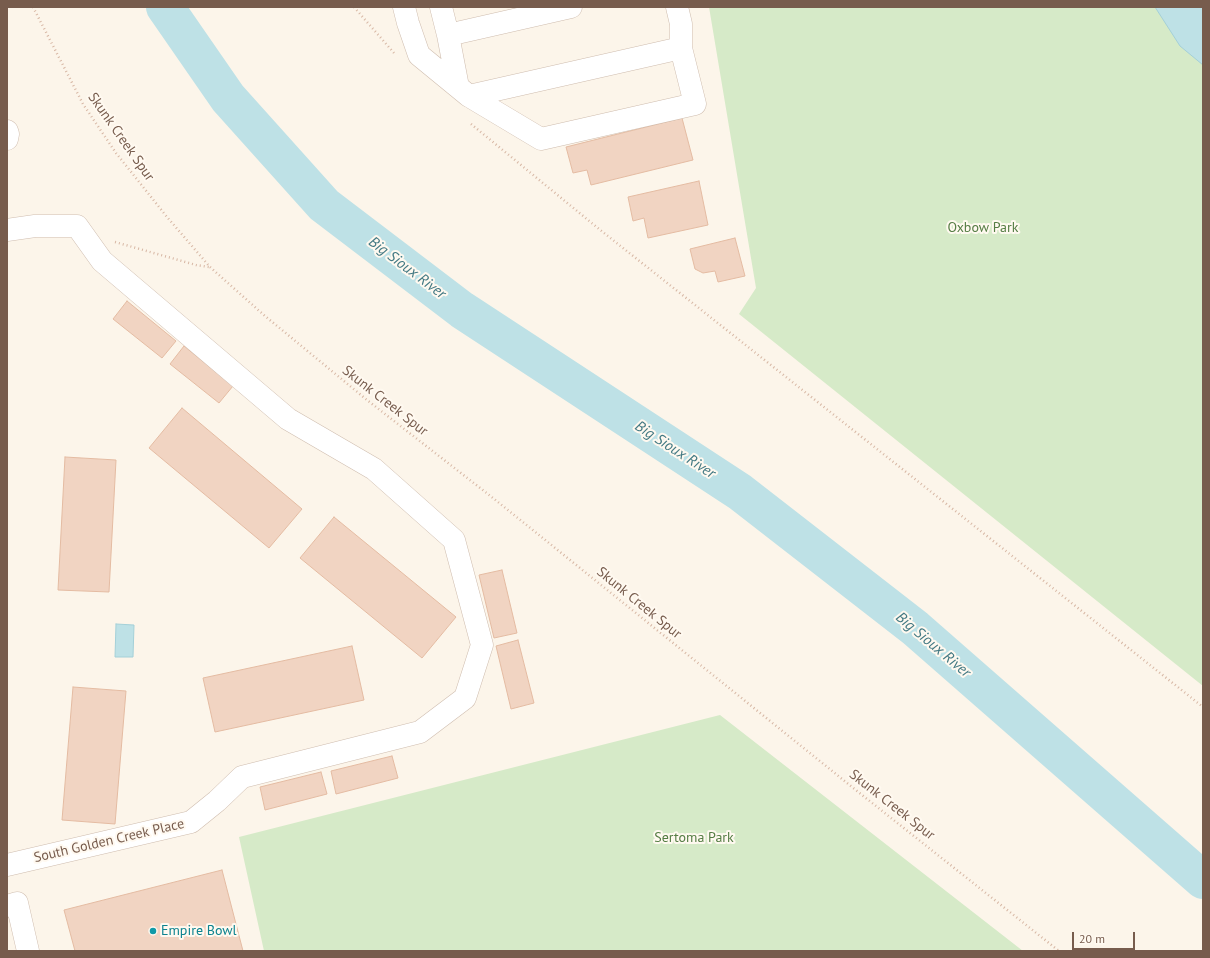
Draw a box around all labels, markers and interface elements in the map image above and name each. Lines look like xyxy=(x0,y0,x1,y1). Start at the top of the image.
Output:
street label: Skunk Creek Spur xyxy=(84,90,158,184)
park label: Oxbow Park xyxy=(947,220,1019,236)
water label: Big Sioux River xyxy=(365,233,449,303)
street label: Skunk Creek Spur xyxy=(339,362,431,440)
water label: Big Sioux River xyxy=(631,417,719,483)
street label: Skunk Creek Spur xyxy=(593,564,685,642)
water label: Big Sioux River xyxy=(892,609,974,681)
street label: Skunk Creek Spur xyxy=(846,766,938,844)
street label: South Golden Creek Place xyxy=(32,816,186,866)
park label: Sertoma Park xyxy=(654,830,734,846)
place label: Empire Bowl xyxy=(161,923,237,939)
scale bar xyxy=(1074,924,1137,950)
marker: Empire Bowl xyxy=(148,926,158,936)
text: 20 m xyxy=(1079,931,1105,946)

